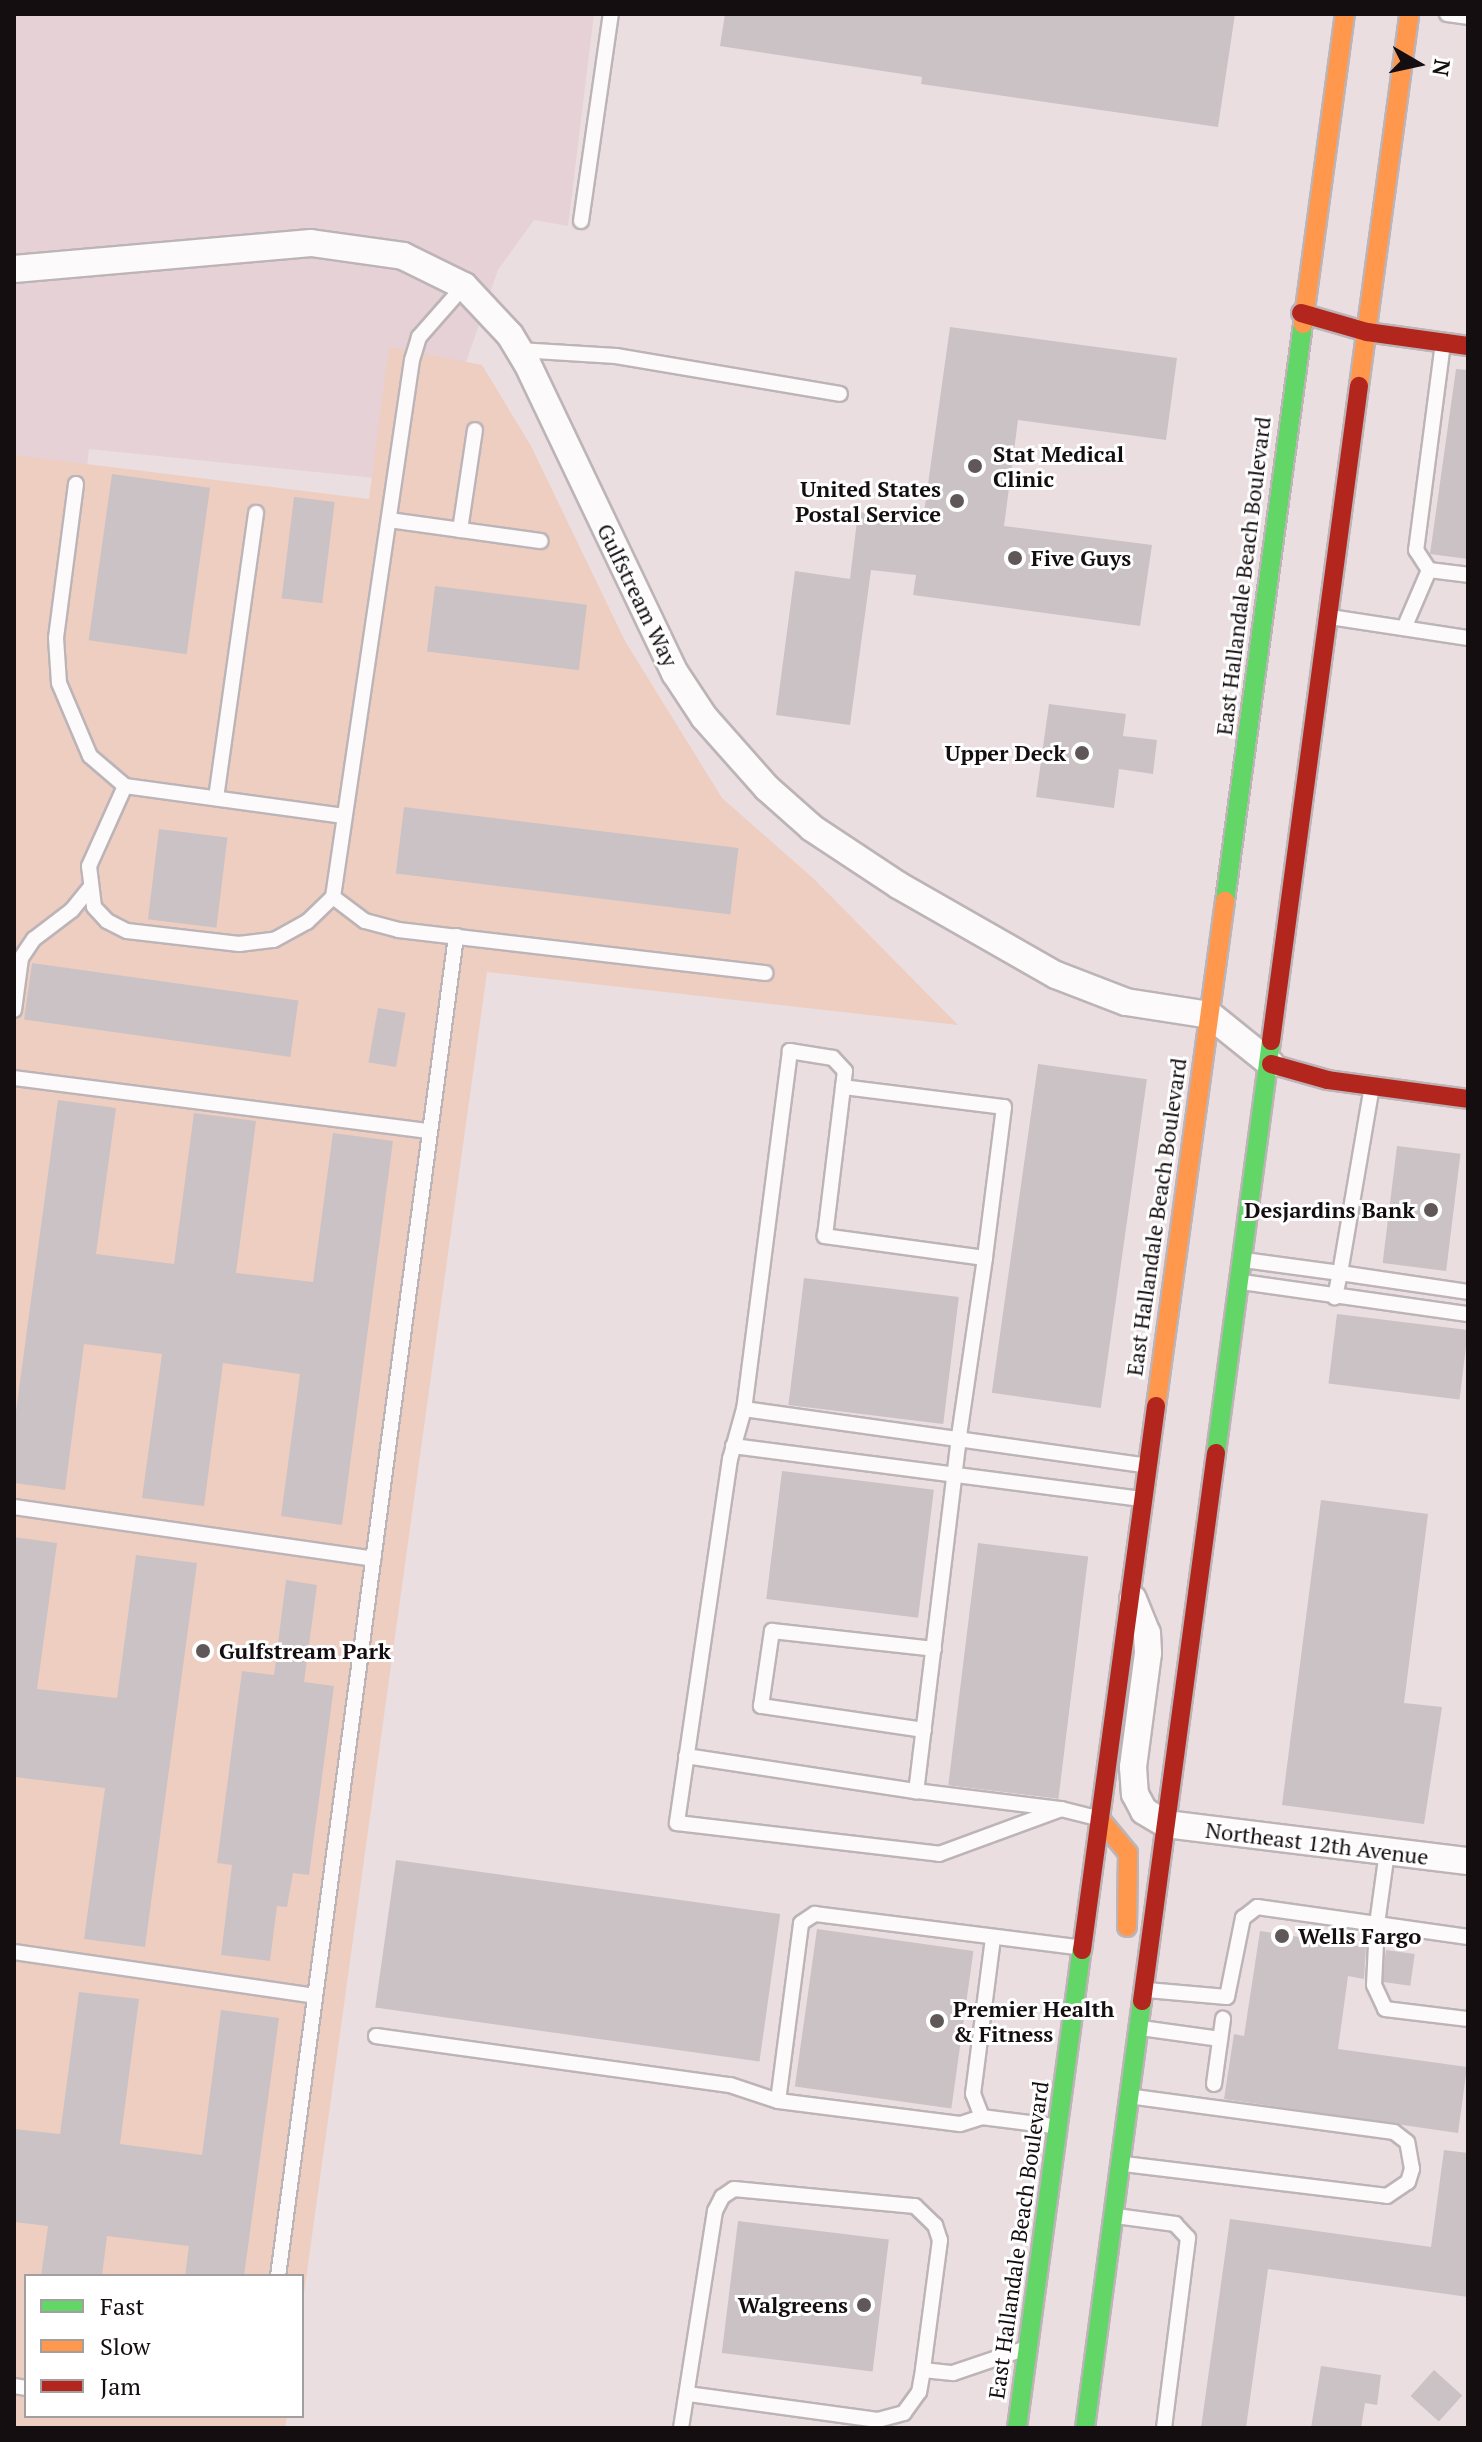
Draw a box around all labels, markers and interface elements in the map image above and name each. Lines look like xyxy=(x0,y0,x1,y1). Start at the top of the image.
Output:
north arrow xyxy=(1378,24,1458,104)
text: N xyxy=(1427,57,1458,78)
street label: East Hallandale Beach Boulevard xyxy=(1210,415,1276,737)
place label: Stat Medical Clinic xyxy=(993,440,1124,492)
marker: Stat Medical Clinic xyxy=(964,455,986,477)
place label: United States Postal Service xyxy=(795,475,941,526)
marker: United States Postal Service xyxy=(948,492,966,510)
street label: Gulfstream Way xyxy=(592,519,684,671)
place label: Five Guys xyxy=(1031,545,1131,571)
marker: Five Guys xyxy=(1006,549,1024,567)
place label: Upper Deck xyxy=(945,740,1066,766)
marker: Upper Deck xyxy=(1073,744,1091,762)
street label: East Hallandale Beach Boulevard xyxy=(1121,1056,1191,1378)
place label: Desjardins Bank xyxy=(1244,1197,1415,1223)
marker: Desjardins Bank xyxy=(1422,1201,1440,1219)
place label: Gulfstream Park xyxy=(219,1638,391,1664)
marker: Gulfstream Park xyxy=(194,1642,212,1660)
street label: Northeast 12th Avenue xyxy=(1204,1816,1430,1870)
place label: Wells Fargo xyxy=(1298,1923,1421,1949)
marker: Wells Fargo xyxy=(1273,1927,1291,1945)
place label: Premier Health & Fitness xyxy=(953,1995,1114,2046)
marker: Premier Health & Fitness xyxy=(928,2012,946,2030)
street label: East Hallandale Beach Boulevard xyxy=(983,2079,1053,2401)
legend xyxy=(24,2274,304,2418)
text: Fast xyxy=(100,2290,144,2322)
place label: Walgreens xyxy=(738,2292,848,2318)
marker: Walgreens xyxy=(855,2296,873,2314)
text: Slow xyxy=(100,2330,151,2362)
text: Jam xyxy=(100,2370,141,2402)

